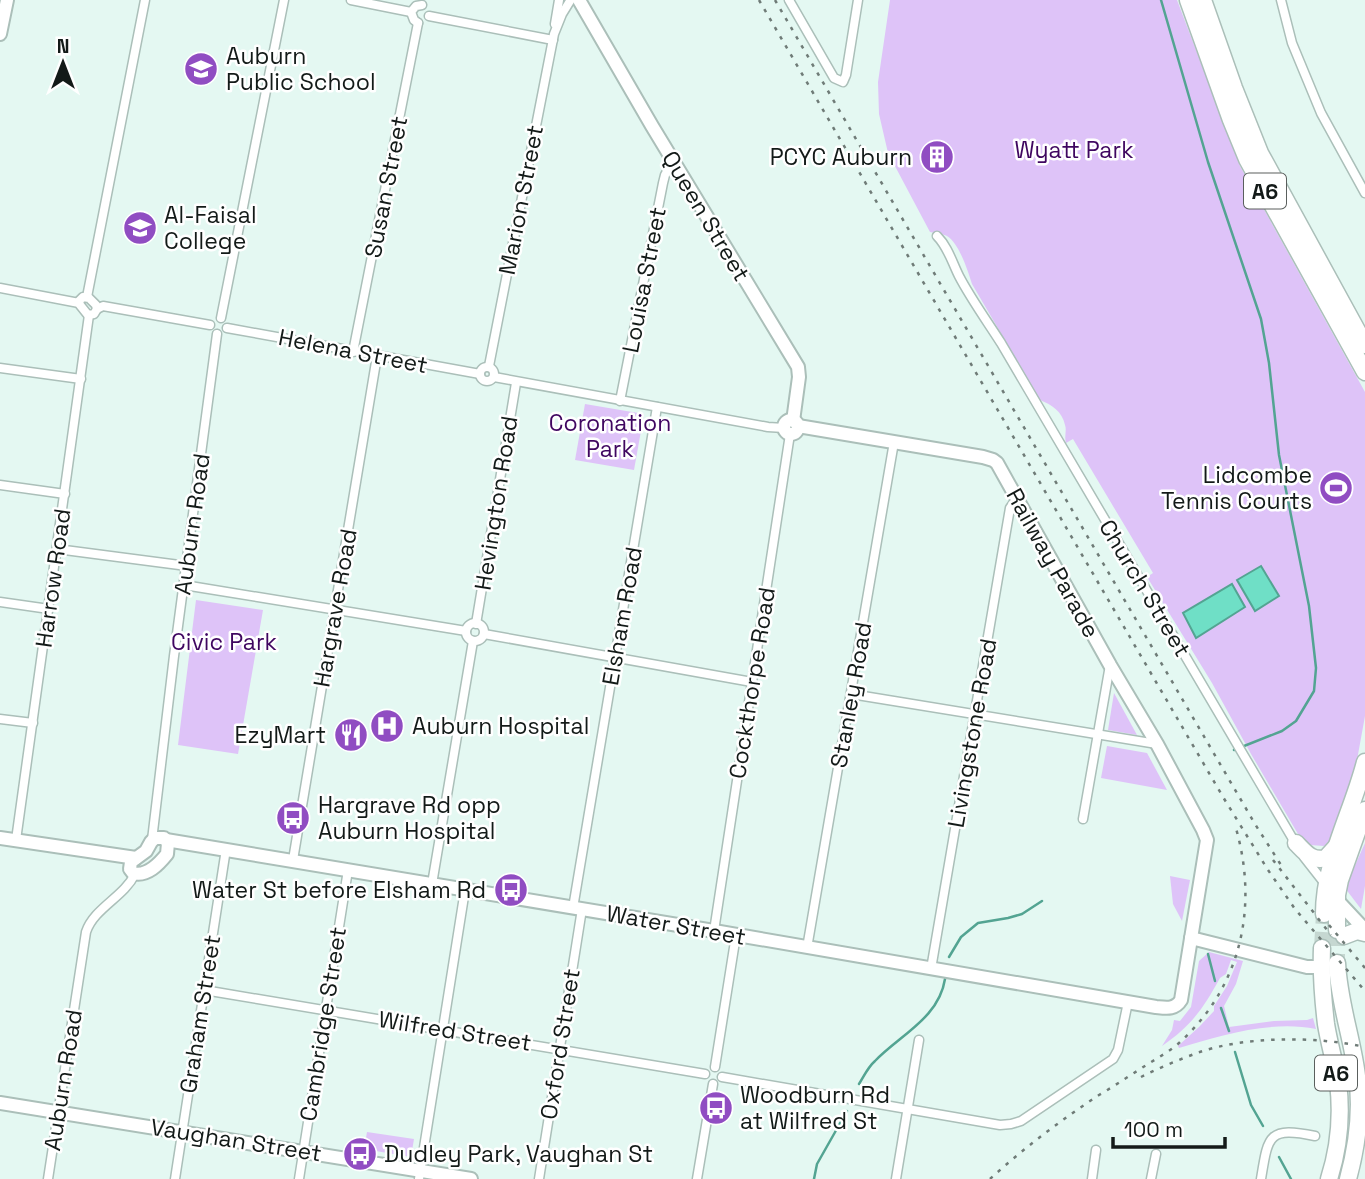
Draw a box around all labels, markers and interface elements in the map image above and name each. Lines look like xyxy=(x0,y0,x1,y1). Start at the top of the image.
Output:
north arrow xyxy=(28,28,98,98)
text: N xyxy=(57,34,69,59)
place label: Auburn Public School xyxy=(226,41,376,97)
school or university icon: Auburn Public School xyxy=(182,50,220,88)
street label: Susan Street xyxy=(358,114,414,260)
street label: Marion Street xyxy=(492,123,550,277)
park label: Wyatt Park xyxy=(1014,135,1134,165)
building icon: PCYC Auburn xyxy=(918,138,956,176)
place label: PCYC Auburn xyxy=(770,142,912,172)
street label: Queen Street xyxy=(655,145,757,287)
road number: A6 xyxy=(1244,174,1286,208)
place label: Al-Faisal College xyxy=(164,200,257,256)
street label: Louisa Street xyxy=(615,205,673,355)
school or university icon: Al-Faisal College xyxy=(121,209,159,247)
street label: Helena Street xyxy=(276,322,430,380)
park label: Coronation Park xyxy=(549,408,671,464)
street label: Hevington Road xyxy=(467,414,525,592)
street label: Auburn Road xyxy=(167,451,217,597)
place label: Lidcombe Tennis Courts xyxy=(1161,460,1312,516)
sports icon: Lidcombe Tennis Courts xyxy=(1317,469,1355,507)
street label: Railway Parade xyxy=(1000,483,1106,643)
street label: Harrow Road xyxy=(28,507,78,649)
street label: Church Street xyxy=(1092,514,1198,662)
street label: Hargrave Road xyxy=(306,527,364,689)
street label: Elsham Road xyxy=(595,544,649,688)
street label: Cockthorpe Road xyxy=(722,585,782,781)
street label: Stanley Road xyxy=(823,620,879,770)
park label: Civic Park xyxy=(171,627,277,657)
street label: Livingstone Road xyxy=(941,636,1003,830)
hospital icon: Auburn Hospital xyxy=(368,707,406,745)
place label: Auburn Hospital xyxy=(412,711,589,741)
restaurant icon: EzyMart xyxy=(332,716,370,754)
place label: EzyMart xyxy=(235,720,326,750)
place label: Hargrave Rd opp Auburn Hospital xyxy=(318,790,501,846)
bus stop icon: Hargrave Rd opp Auburn Hospital xyxy=(274,799,312,837)
bus stop icon: Water St before Elsham Rd xyxy=(492,871,530,909)
place label: Water St before Elsham Rd xyxy=(192,875,486,905)
street label: Water Street xyxy=(604,898,748,952)
street label: Cambridge Street xyxy=(293,925,353,1123)
street label: Graham Street xyxy=(173,933,227,1095)
street label: Oxford Street xyxy=(533,967,587,1121)
street label: Wilfred Street xyxy=(376,1004,534,1058)
street label: Auburn Road xyxy=(37,1007,89,1153)
road number: A6 xyxy=(1315,1056,1357,1090)
place label: Woodburn Rd at Wilfred St xyxy=(740,1080,890,1136)
bus stop icon: Woodburn Rd at Wilfred St xyxy=(697,1089,735,1127)
scale bar xyxy=(1113,1106,1225,1150)
street label: Vaughan Street xyxy=(148,1112,324,1168)
text: 100 m xyxy=(1124,1116,1183,1143)
bus stop icon: Dudley Park, Vaughan St xyxy=(341,1135,379,1173)
place label: Dudley Park, Vaughan St xyxy=(384,1139,653,1169)

